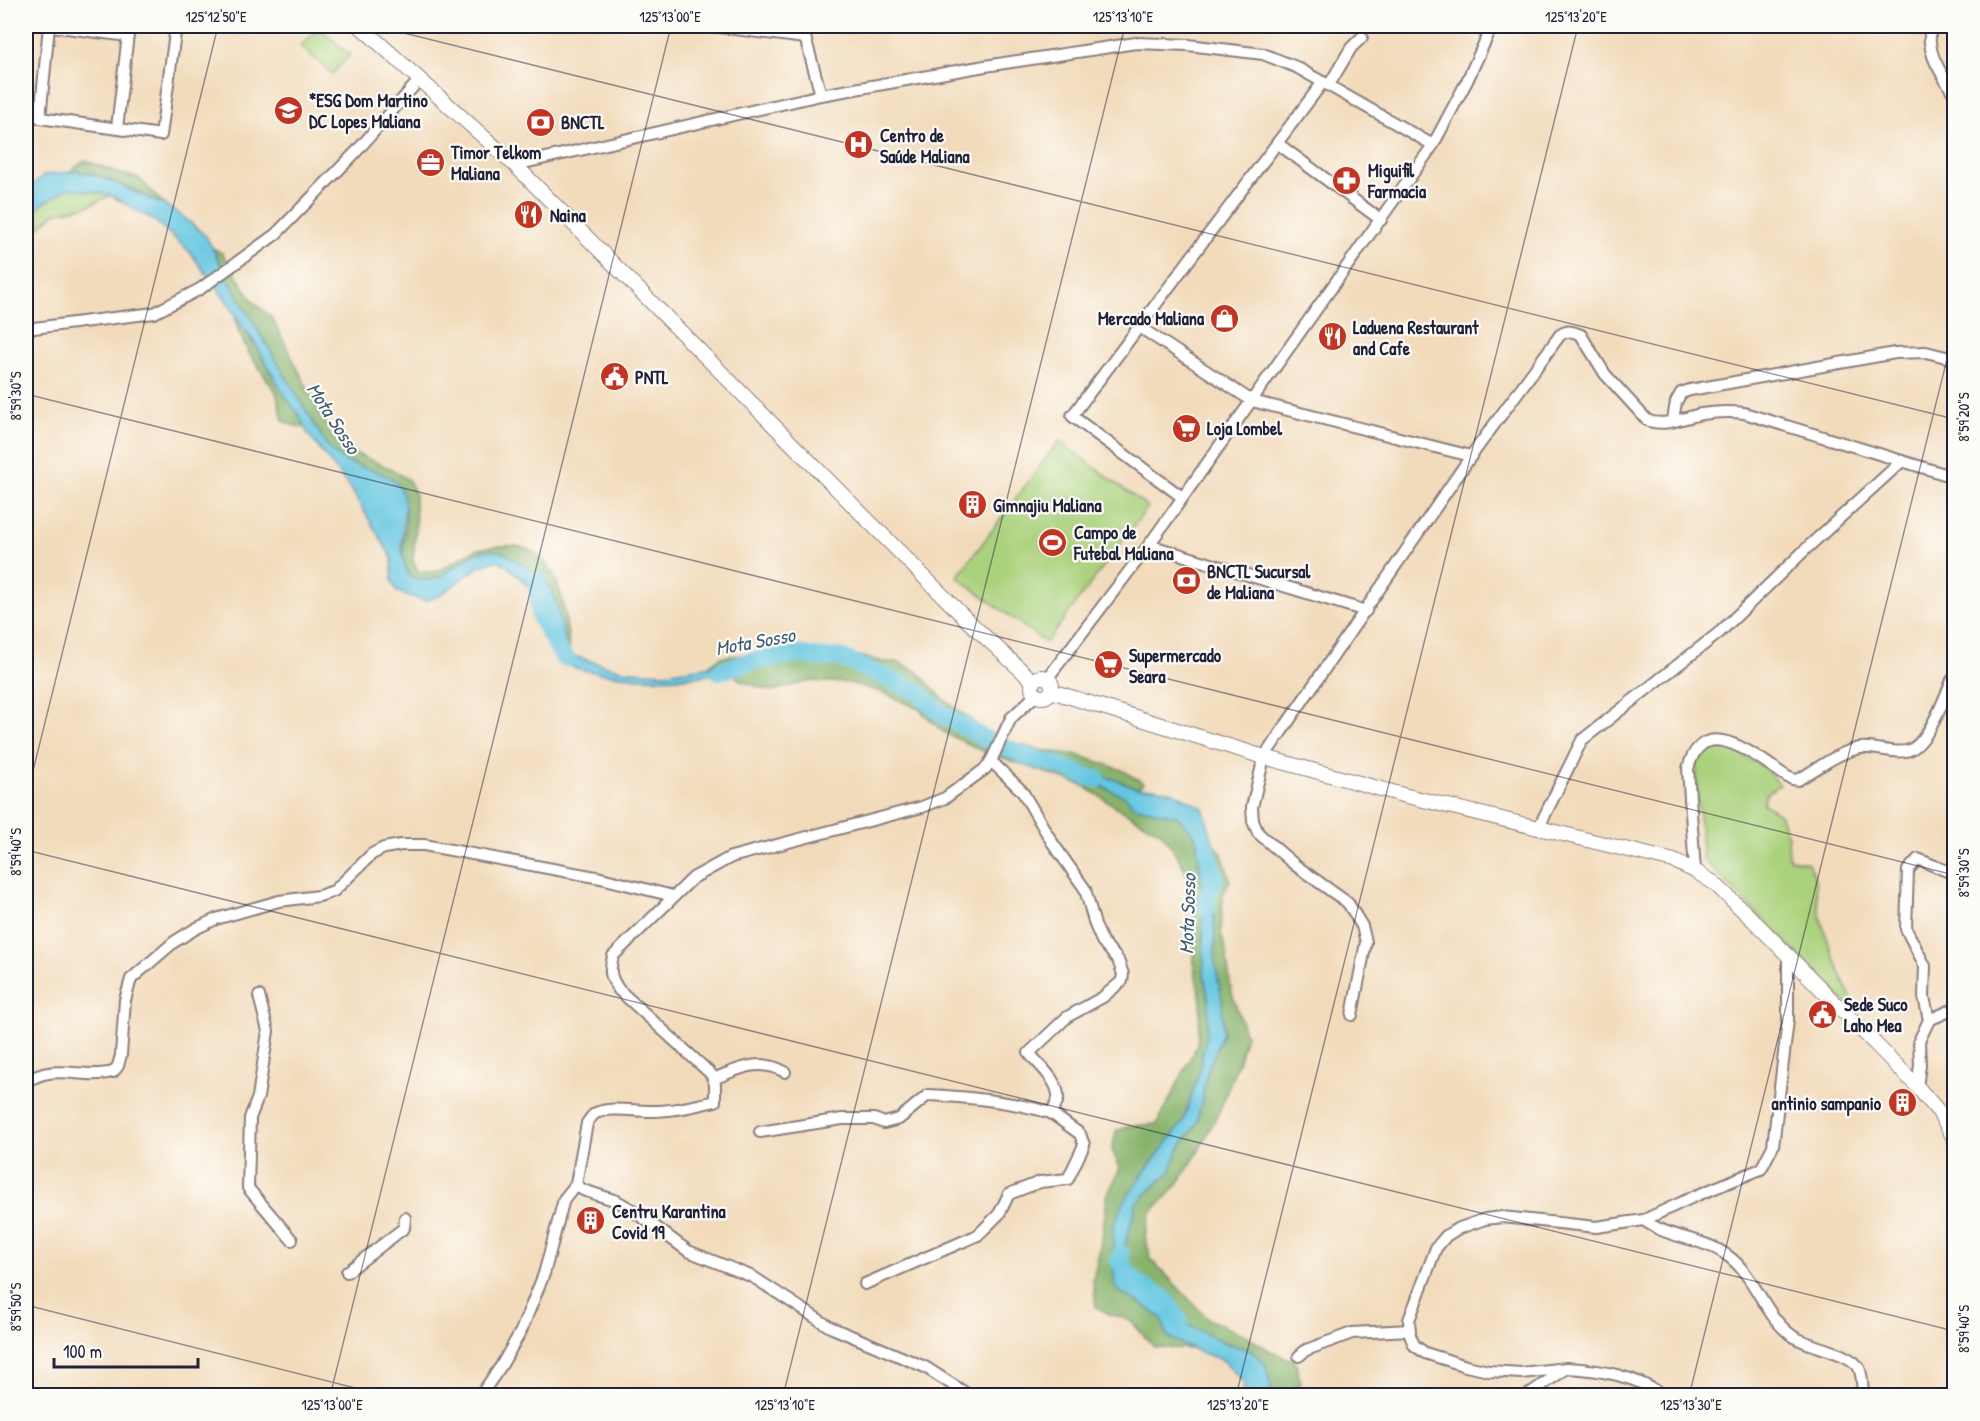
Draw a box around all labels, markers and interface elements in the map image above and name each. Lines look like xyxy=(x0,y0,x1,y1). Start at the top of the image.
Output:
text: 125°12'50"E xyxy=(185,6,247,27)
text: 125°13'00"E xyxy=(639,6,701,27)
text: 125°13'10"E xyxy=(1093,6,1153,27)
text: 125°13'20"E xyxy=(1545,6,1607,27)
place label: *ESG Dom Martino DC Lopes Maliana xyxy=(309,88,429,135)
school or university icon: *ESG Dom Martino DC Lopes Maliana xyxy=(272,94,304,126)
bank icon: BNCTL xyxy=(524,106,556,138)
place label: BNCTL xyxy=(561,110,605,135)
place label: Centro de Saúde Maliana xyxy=(880,123,971,169)
hospital icon: Centro de Saúde Maliana xyxy=(843,129,875,161)
place label: Timor Telkom Maliana xyxy=(450,140,541,186)
office icon: Timor Telkom Maliana xyxy=(414,146,446,178)
place label: Miguifil Farmacia xyxy=(1367,158,1427,204)
pharmacy icon: Miguifil Farmacia xyxy=(1331,164,1363,196)
restaurant icon: Naina xyxy=(513,199,545,231)
place label: Naina xyxy=(550,203,587,228)
shop icon: Mercado Maliana xyxy=(1209,302,1241,334)
place label: Mercado Maliana xyxy=(1098,306,1205,331)
place label: Laduena Restaurant and Cafe xyxy=(1353,315,1479,361)
restaurant icon: Laduena Restaurant and Cafe xyxy=(1316,321,1348,353)
public building icon: PNTL xyxy=(598,361,630,393)
place label: PNTL xyxy=(635,365,669,390)
text: 8°59'30"S xyxy=(5,371,26,421)
water label: Mota Sosso xyxy=(301,377,368,461)
text: 8°59'20"S xyxy=(1953,392,1974,442)
supermarket icon: Loja Lombel xyxy=(1170,412,1202,444)
place label: Loja Lombel xyxy=(1207,416,1283,441)
building icon: Gimnajiu Maliana xyxy=(956,489,988,521)
place label: Gimnajiu Maliana xyxy=(993,493,1102,518)
place label: Campo de Futebal Maliana xyxy=(1073,520,1174,566)
sports icon: Campo de Futebal Maliana xyxy=(1037,526,1069,558)
place label: BNCTL Sucursal de Maliana xyxy=(1207,559,1311,605)
bank icon: BNCTL Sucursal de Maliana xyxy=(1170,565,1202,597)
water label: Mota Sosso xyxy=(713,620,799,661)
place label: Supermercado Seara xyxy=(1129,643,1222,689)
supermarket icon: Supermercado Seara xyxy=(1092,649,1124,681)
text: 8°59'40"S xyxy=(5,828,26,876)
text: 8°59'30"S xyxy=(1953,848,1974,898)
water label: Mota Sosso xyxy=(1172,872,1202,954)
place label: Sede Suco Laho Mea xyxy=(1844,992,1908,1038)
public building icon: Sede Suco Laho Mea xyxy=(1807,998,1839,1030)
building icon: antinio sampanio xyxy=(1886,1087,1918,1119)
place label: antinio sampanio xyxy=(1772,1091,1882,1117)
place label: Centru Karantina Covid 19 xyxy=(612,1199,727,1245)
building icon: Centru Karantina Covid 19 xyxy=(575,1205,607,1237)
text: 8°59'50"S xyxy=(5,1282,26,1331)
text: 8°59'40"S xyxy=(1953,1305,1974,1353)
scale bar xyxy=(54,1331,198,1369)
text: 100 m xyxy=(63,1339,102,1364)
text: 125°13'00"E xyxy=(301,1394,363,1415)
text: 125°13'10"E xyxy=(755,1394,815,1415)
text: 125°13'20"E xyxy=(1207,1394,1269,1415)
text: 125°13'30"E xyxy=(1660,1394,1722,1415)

